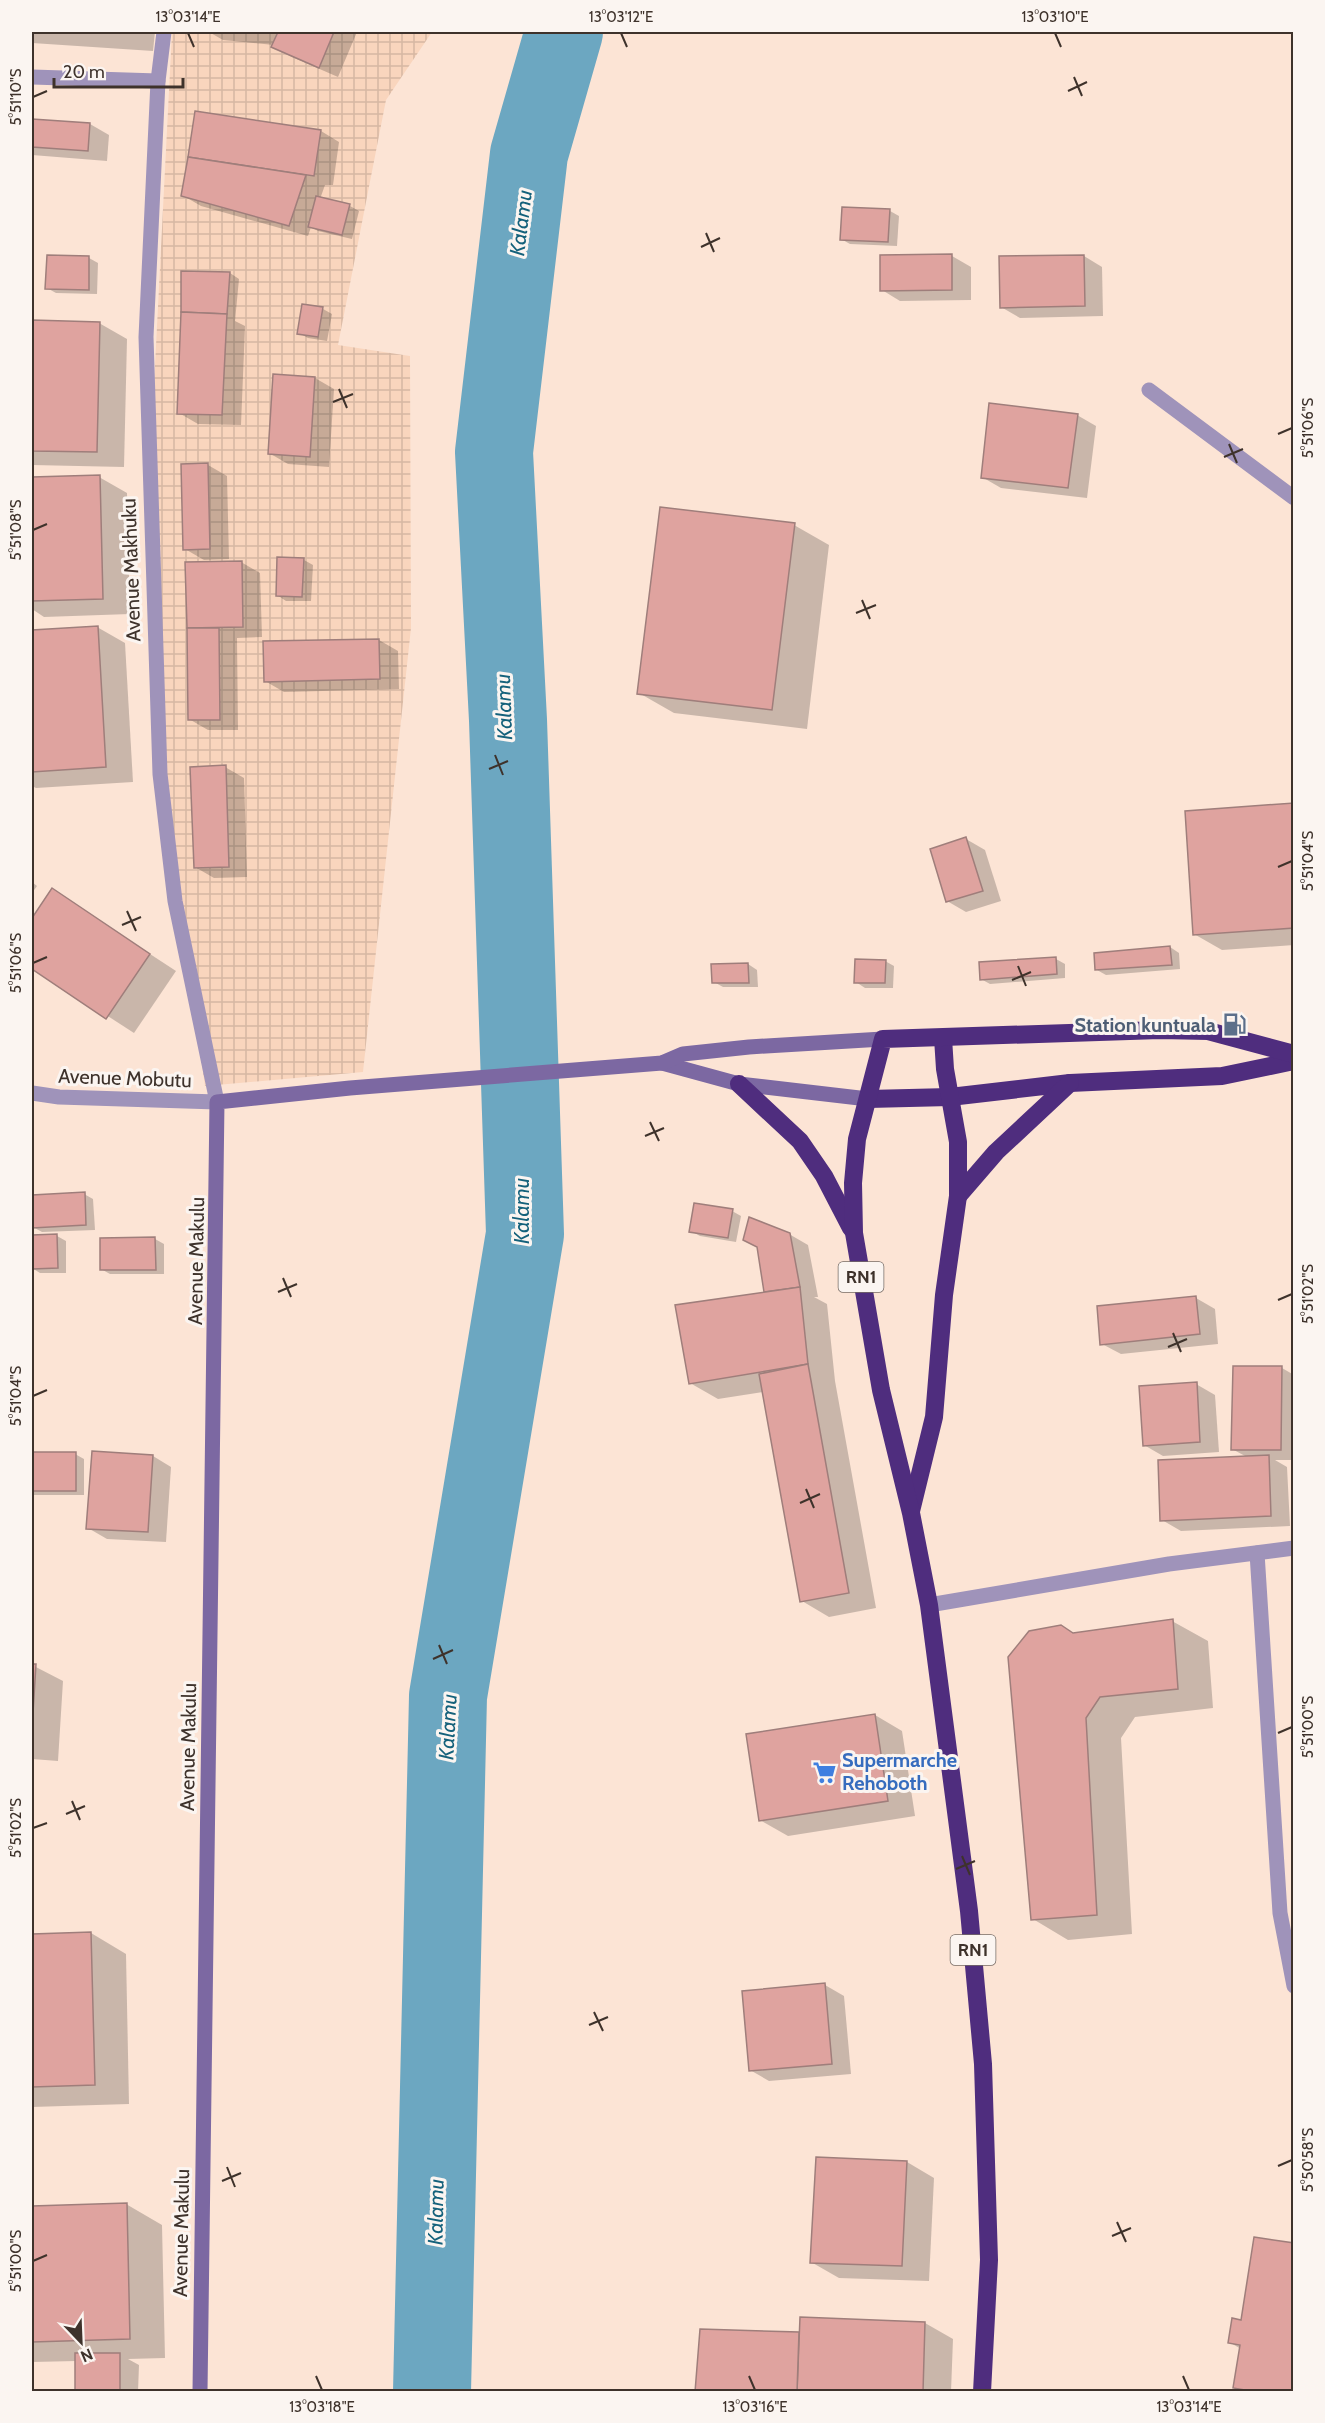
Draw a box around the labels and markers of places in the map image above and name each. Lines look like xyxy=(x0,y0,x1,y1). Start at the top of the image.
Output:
fuel station icon: Station kuntuala xyxy=(1221,1012,1247,1038)
place label: Station kuntuala xyxy=(1075,1013,1216,1037)
place label: Supermarche Rehoboth xyxy=(842,1748,957,1795)
supermarket icon: Supermarche Rehoboth xyxy=(811,1759,837,1785)

